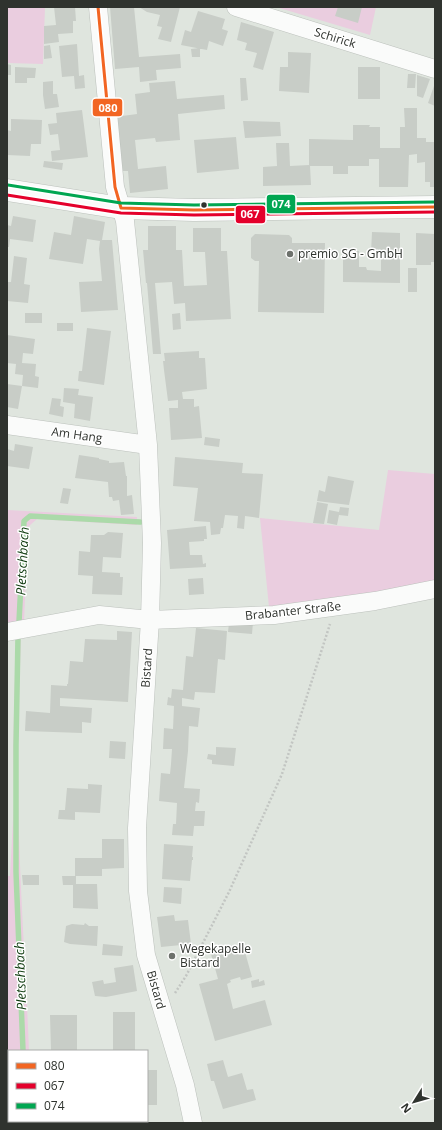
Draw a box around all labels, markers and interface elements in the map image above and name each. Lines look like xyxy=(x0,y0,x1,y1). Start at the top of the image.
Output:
street label: Schirick xyxy=(312,23,359,52)
line badge: 080 xyxy=(92,98,123,117)
text: 080 xyxy=(99,100,117,115)
line badge: 074 xyxy=(266,194,296,214)
text: 074 xyxy=(272,196,291,211)
unlabelled marker xyxy=(199,200,209,210)
line badge: 067 xyxy=(235,205,266,224)
text: 067 xyxy=(241,206,259,221)
place label: premio SG - GmbH xyxy=(298,245,403,262)
marker: premio SG - GmbH xyxy=(285,249,295,259)
street label: Am Hang xyxy=(51,423,104,447)
water label: Pletschbach xyxy=(11,526,33,596)
street label: Brabanter Straße xyxy=(244,597,342,624)
street label: Bistard xyxy=(137,648,156,688)
place label: Wegekapelle Bistard xyxy=(180,940,251,971)
water label: Pletschbach xyxy=(10,941,30,1011)
marker: Wegekapelle Bistard xyxy=(167,951,177,961)
street label: Bistard xyxy=(143,968,170,1011)
legend xyxy=(8,1050,148,1122)
text: 080 xyxy=(44,1057,65,1074)
text: 067 xyxy=(44,1077,65,1094)
north arrow xyxy=(394,1082,434,1122)
text: 074 xyxy=(44,1097,65,1114)
text: N xyxy=(397,1100,414,1116)

